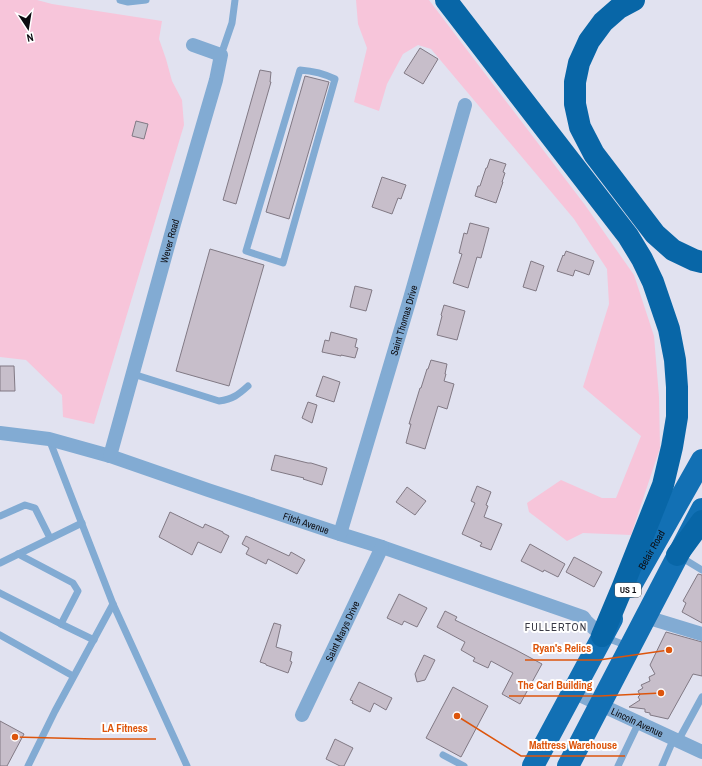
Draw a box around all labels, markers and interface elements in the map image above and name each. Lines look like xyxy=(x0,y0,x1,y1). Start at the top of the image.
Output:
north arrow xyxy=(8,8,48,48)
text: N xyxy=(25,30,35,45)
street label: Wever Road xyxy=(157,217,182,265)
street label: Saint Thomas Drive xyxy=(387,283,420,357)
street label: Fitch Avenue xyxy=(282,509,331,537)
street label: Belair Road xyxy=(635,528,668,572)
road number: US 1 xyxy=(615,583,641,597)
street label: Saint Marys Drive xyxy=(322,598,362,663)
district label: FULLERTON xyxy=(525,620,587,634)
callout: Ryan's Relics xyxy=(525,637,599,660)
text: Ryan's Relics xyxy=(533,641,591,655)
callout: The Carl Building xyxy=(509,673,600,696)
text: The Carl Building xyxy=(518,678,593,692)
street label: Lincoln Avenue xyxy=(609,704,666,740)
callout: LA Fitness xyxy=(94,716,156,739)
text: LA Fitness xyxy=(102,721,148,735)
callout: Mattress Warehouse xyxy=(521,733,625,756)
text: Mattress Warehouse xyxy=(529,738,617,752)

